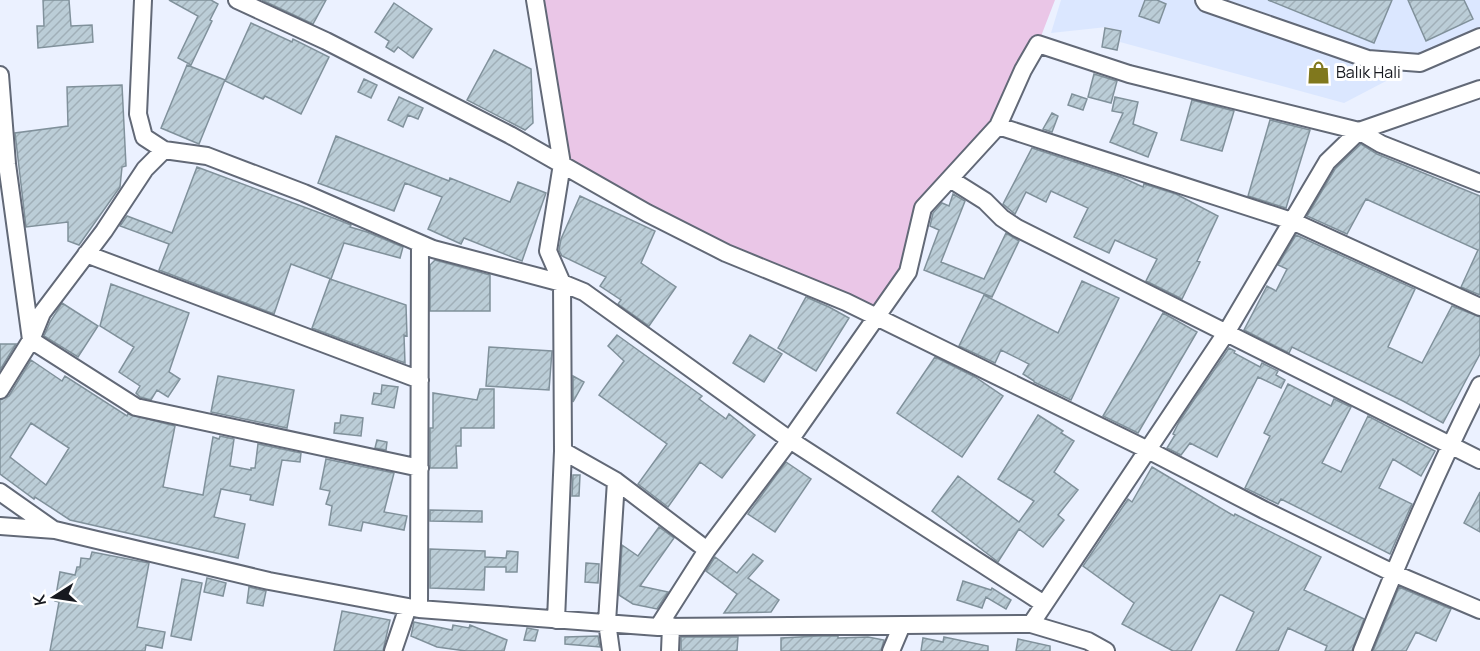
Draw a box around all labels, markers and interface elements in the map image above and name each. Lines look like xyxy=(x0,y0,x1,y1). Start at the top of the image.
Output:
shop icon: Balık Hali xyxy=(1305,59,1331,85)
place label: Balık Hali xyxy=(1336,61,1401,83)
north arrow xyxy=(24,567,84,627)
text: K xyxy=(27,592,51,607)

